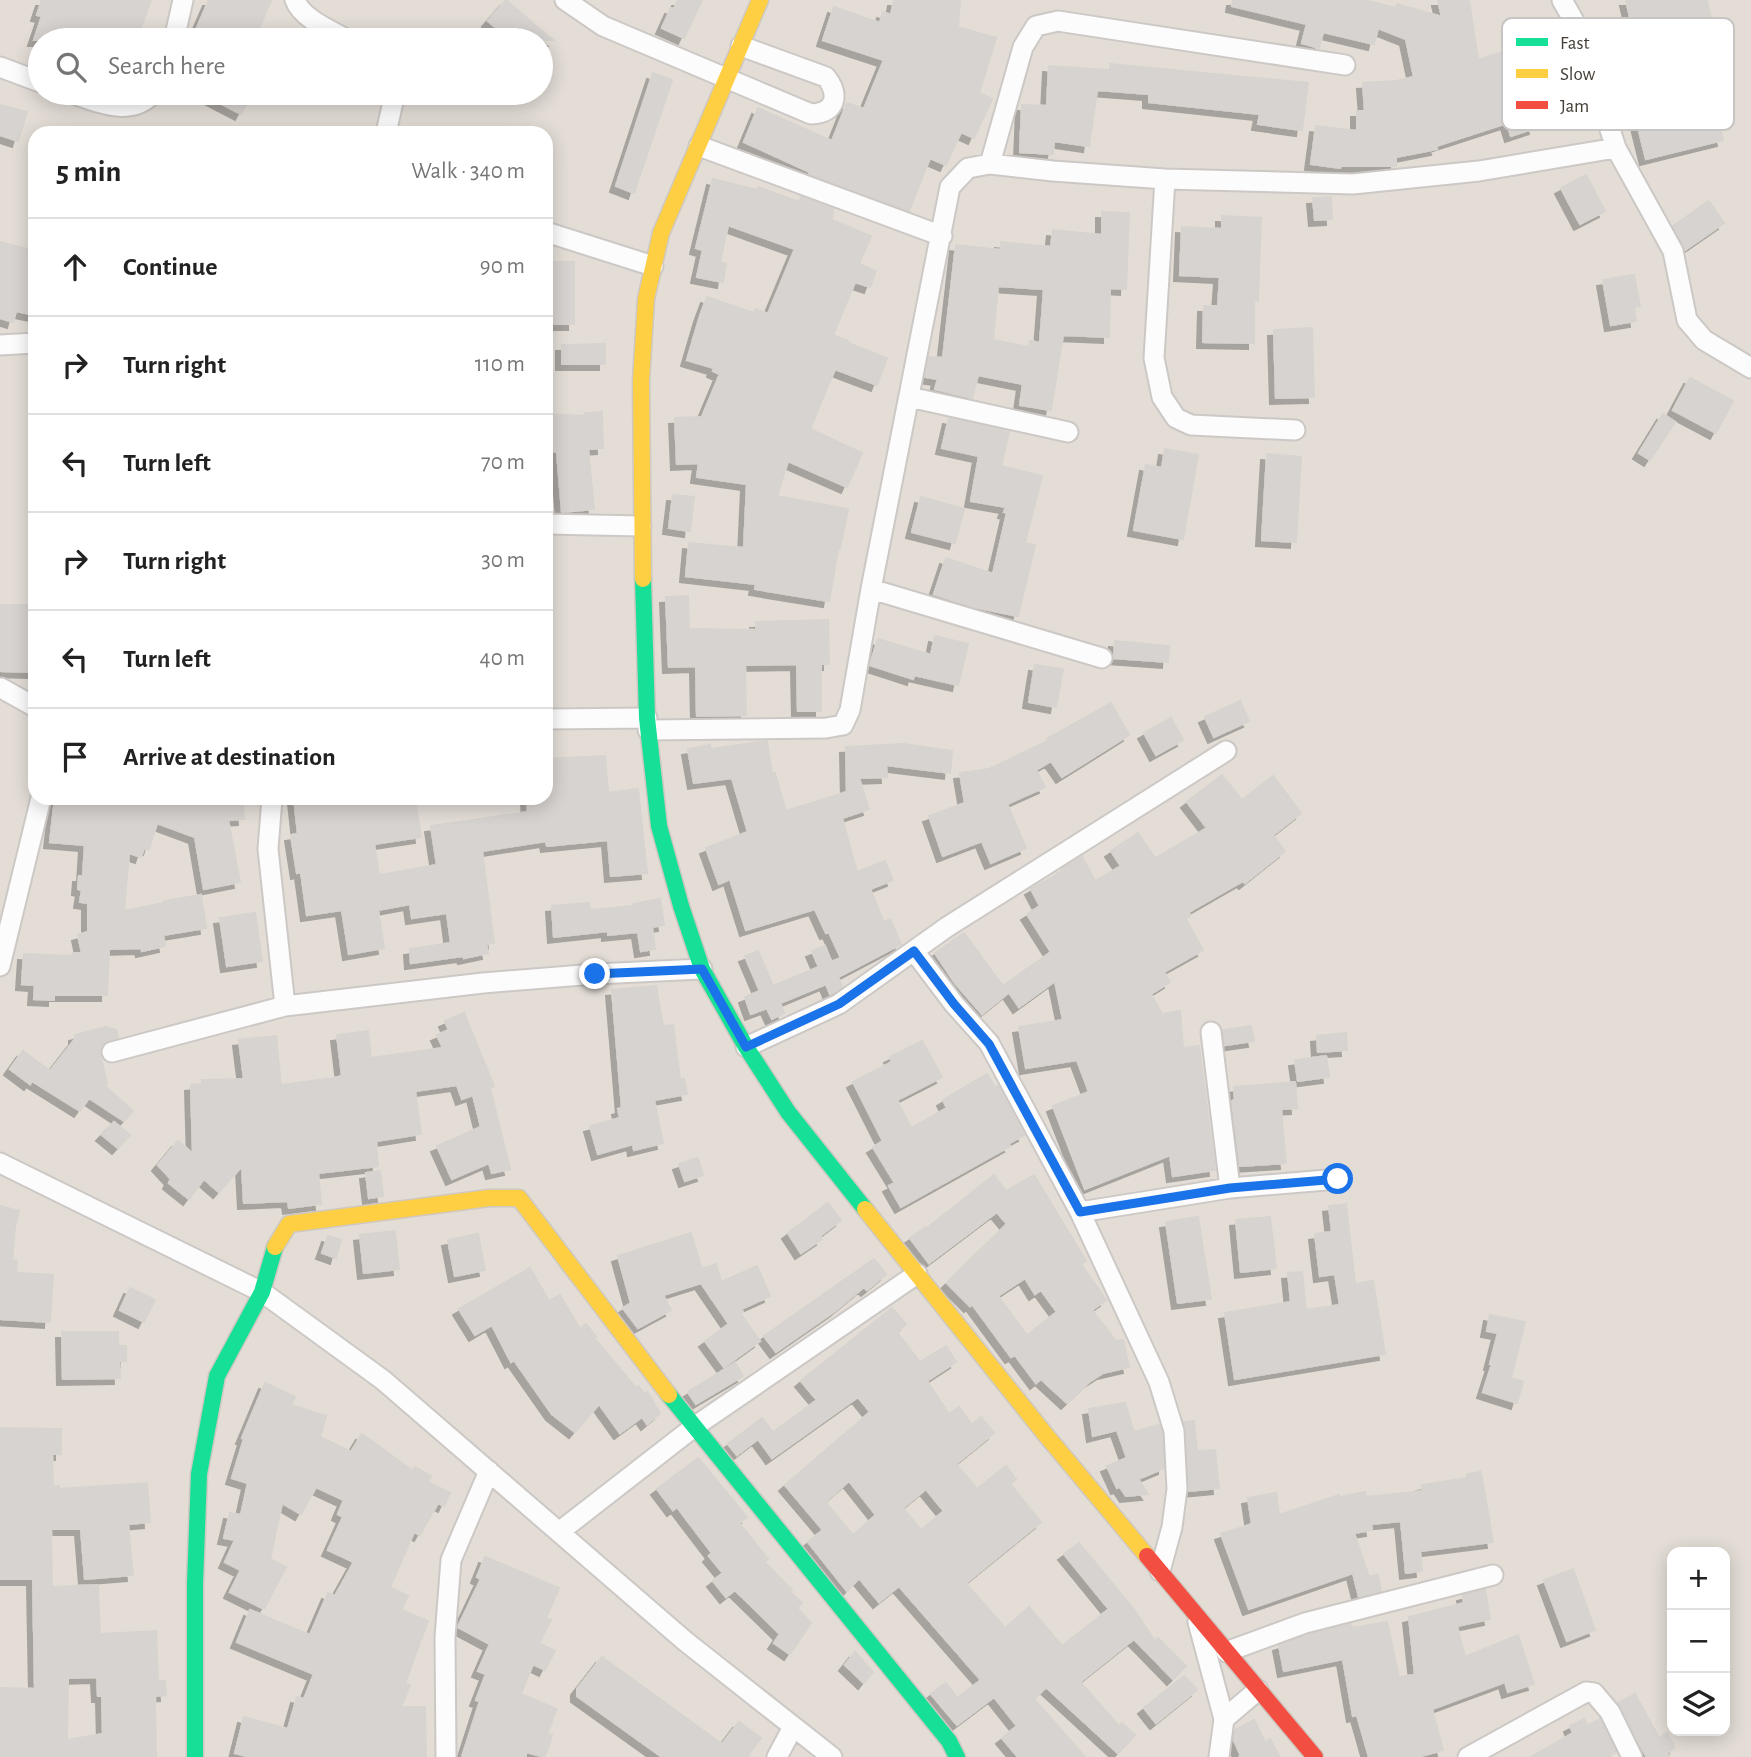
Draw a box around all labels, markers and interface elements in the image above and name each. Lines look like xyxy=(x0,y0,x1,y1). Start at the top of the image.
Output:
legend xyxy=(1502,18,1734,130)
search box xyxy=(28,28,553,105)
text: Fast xyxy=(1560,34,1590,53)
icon: search xyxy=(52,48,90,86)
text: Search here xyxy=(108,53,226,79)
text: Slow xyxy=(1560,65,1596,84)
text: Jam xyxy=(1560,97,1589,116)
text: 5 min xyxy=(56,157,121,187)
text: Walk · 340 m xyxy=(411,160,525,183)
icon: ahead xyxy=(56,248,94,286)
text: Continue xyxy=(123,254,218,280)
text: 90 m xyxy=(480,255,525,278)
icon: right xyxy=(56,346,94,384)
text: Turn right xyxy=(123,352,226,378)
text: 110 m xyxy=(475,353,525,376)
icon: left xyxy=(56,444,94,482)
text: Turn left xyxy=(123,450,211,476)
text: 70 m xyxy=(481,451,525,474)
icon: right xyxy=(56,542,94,580)
text: Turn right xyxy=(123,548,226,574)
text: 30 m xyxy=(481,549,525,572)
icon: left xyxy=(56,640,94,678)
text: Turn left xyxy=(123,646,211,672)
text: 40 m xyxy=(480,647,525,670)
icon: arrive xyxy=(56,738,94,776)
text: Arrive at destination xyxy=(123,744,336,770)
route end xyxy=(579,958,610,989)
route start xyxy=(1322,1163,1353,1194)
map controls xyxy=(1667,1547,1730,1736)
button: + xyxy=(1667,1547,1730,1610)
button: − xyxy=(1667,1610,1730,1673)
button: layers xyxy=(1667,1673,1730,1736)

